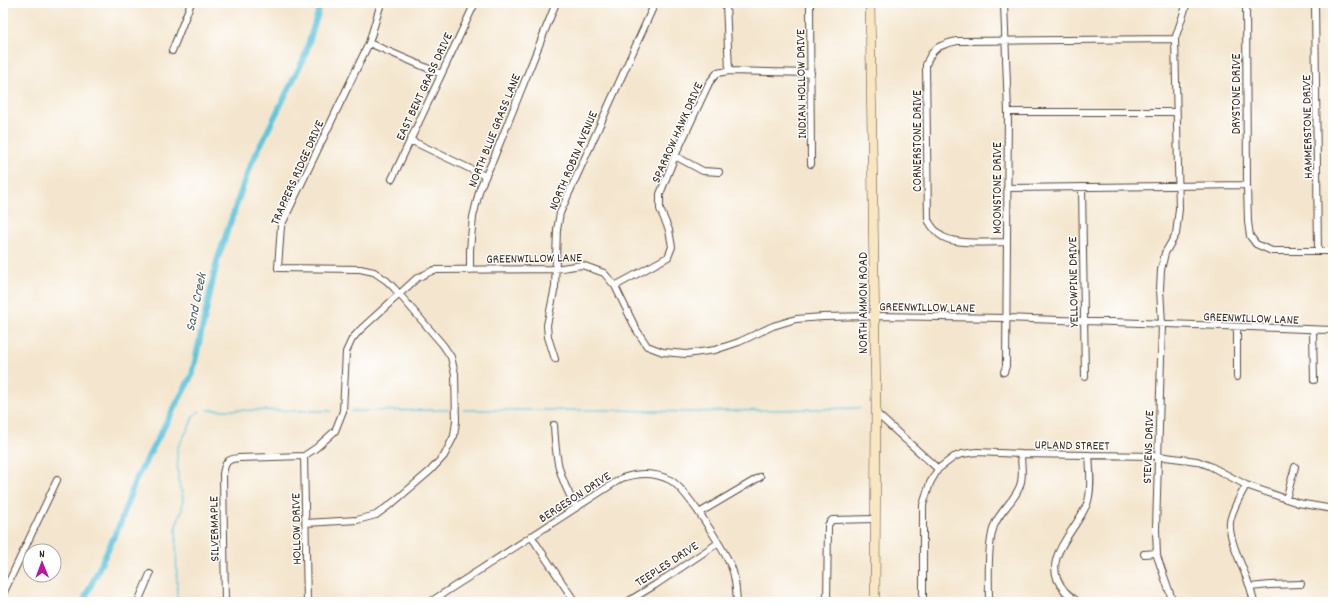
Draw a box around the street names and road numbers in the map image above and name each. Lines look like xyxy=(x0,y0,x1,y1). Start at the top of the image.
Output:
street label: INDIAN HOLLOW DRIVE xyxy=(792,29,813,139)
street label: EAST BENT GRASS DRIVE xyxy=(392,30,459,144)
street label: DRYSTONE DRIVE xyxy=(1228,54,1247,134)
street label: NORTH BLUE GRASS LANE xyxy=(464,71,527,191)
street label: HAMMERSTONE DRIVE xyxy=(1298,75,1319,179)
street label: SPARROW HAWK DRIVE xyxy=(647,79,709,187)
street label: CORNERSTONE DRIVE xyxy=(909,90,928,192)
street label: NORTH ROBIN AVENUE xyxy=(545,108,604,214)
street label: TRAPPERS RIDGE DRIVE xyxy=(267,117,330,229)
street label: MOONSTONE DRIVE xyxy=(989,142,1008,234)
street label: YELLOWPINE DRIVE xyxy=(1064,236,1085,327)
street label: GREENWILLOW LANE xyxy=(486,249,582,270)
street label: NORTH AMMON ROAD xyxy=(855,252,874,354)
street label: GREENWILLOW LANE xyxy=(879,298,975,319)
street label: GREENWILLOW LANE xyxy=(1203,308,1299,331)
street label: STEVENS DRIVE xyxy=(1139,410,1160,484)
street label: UPLAND STREET xyxy=(1034,436,1110,457)
street label: BERGESON DRIVE xyxy=(536,468,615,529)
street label: HOLLOW DRIVE xyxy=(287,493,308,565)
street label: SILVERMAPLE xyxy=(205,496,226,562)
street label: TEEPLES DRIVE xyxy=(632,537,703,593)

